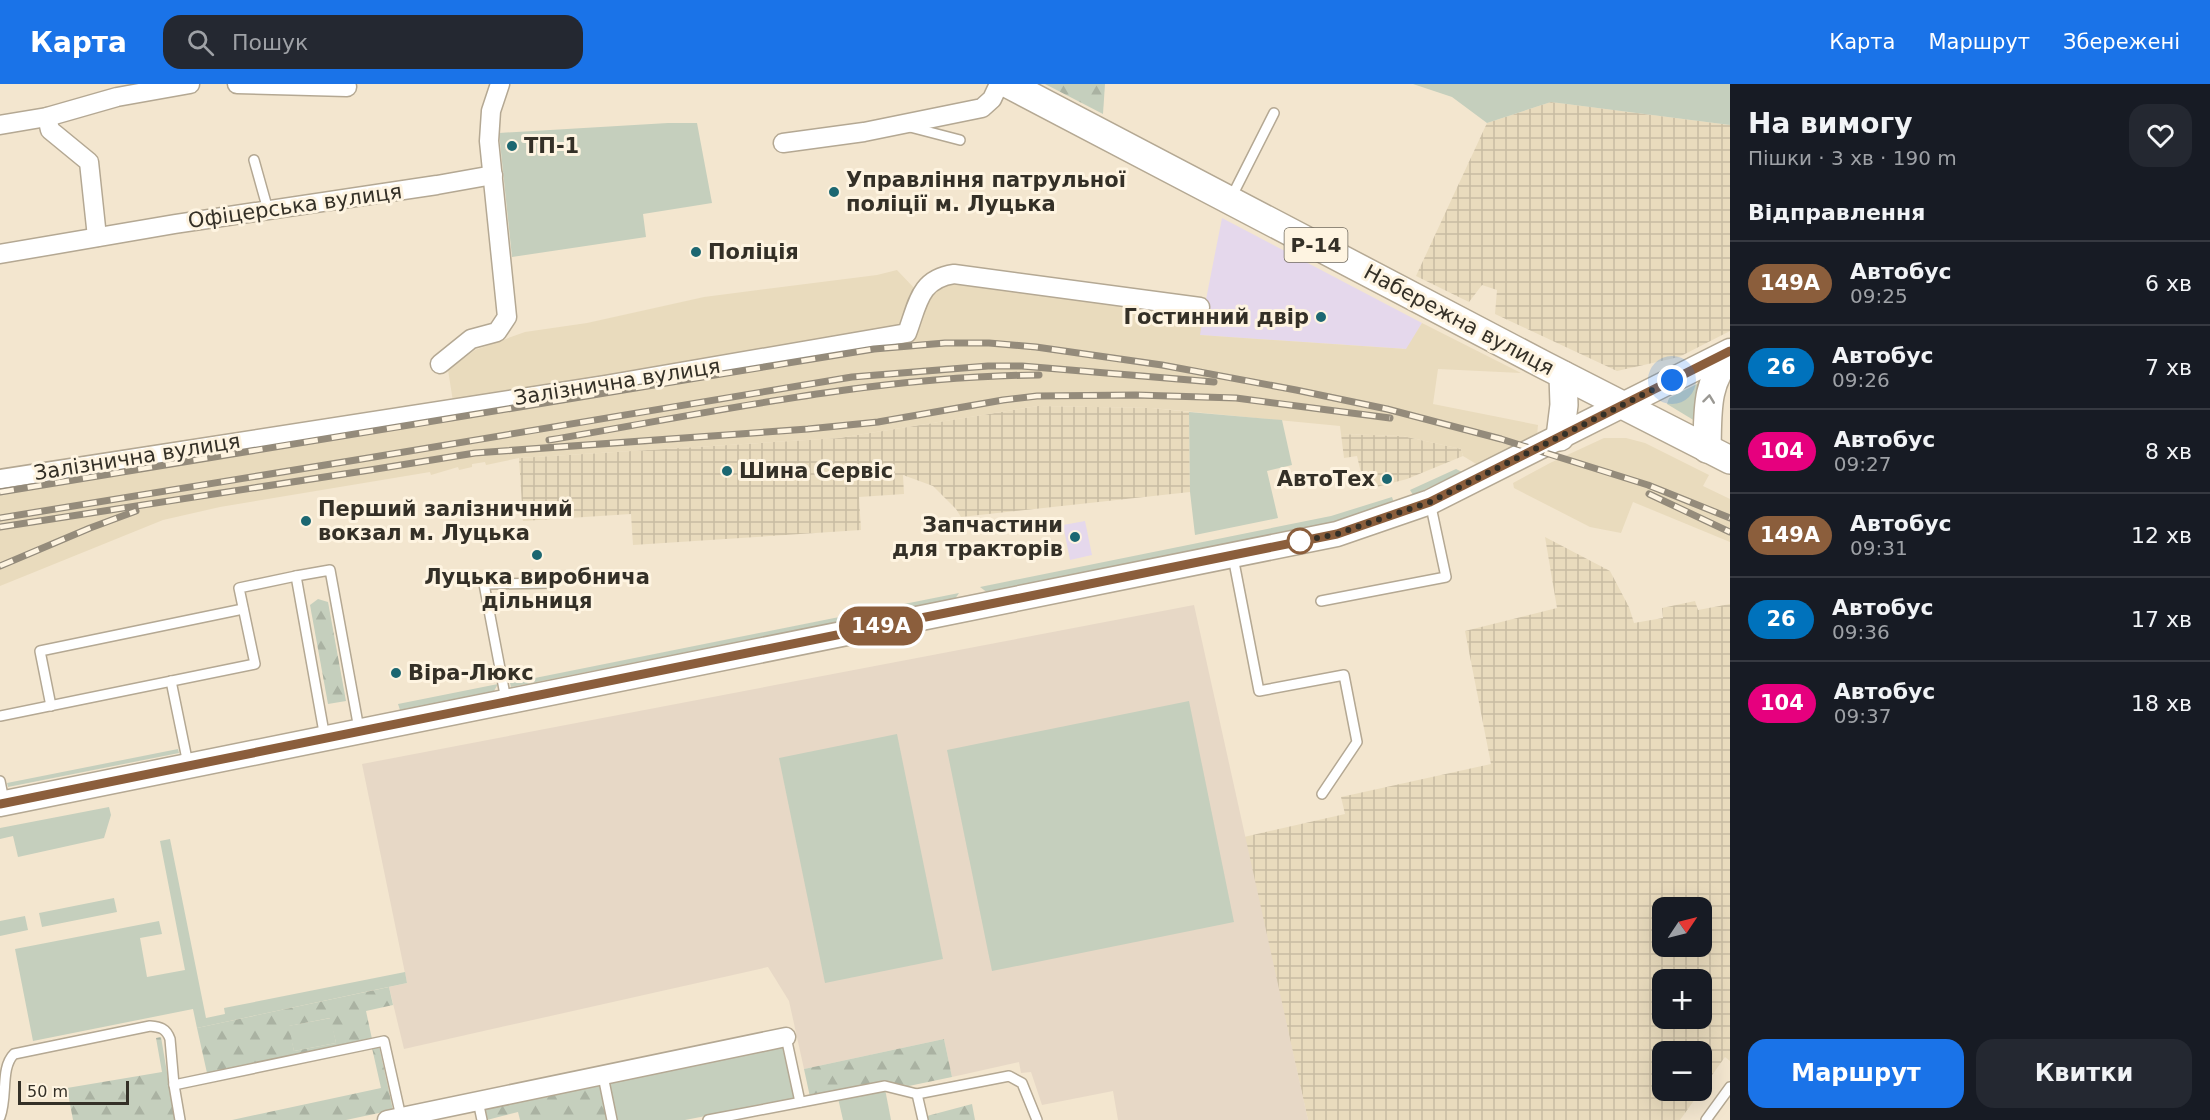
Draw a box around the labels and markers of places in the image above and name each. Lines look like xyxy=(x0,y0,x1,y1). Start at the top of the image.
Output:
place label: ТП-1 xyxy=(524,134,579,158)
marker: ТП-1 xyxy=(505,139,519,153)
place label: Управління патрульної поліції м. Луцька xyxy=(846,168,1126,216)
marker: Управління патрульної поліції м. Луцька xyxy=(827,185,841,199)
place label: Поліція xyxy=(708,240,799,264)
marker: Поліція xyxy=(689,245,703,259)
place label: Гостинний двір xyxy=(1124,305,1309,329)
marker: Гостинний двір xyxy=(1314,310,1328,324)
place label: Шина Сервіс xyxy=(739,459,893,483)
marker: Шина Сервіс xyxy=(720,464,734,478)
place label: АвтоТех xyxy=(1277,467,1375,491)
marker: АвтоТех xyxy=(1380,472,1394,486)
place label: Перший залізничний вокзал м. Луцька xyxy=(318,497,573,545)
place label: Запчастини для тракторів xyxy=(892,513,1063,561)
marker: Перший залізничний вокзал м. Луцька xyxy=(299,514,313,528)
unlabelled marker xyxy=(1287,528,1313,554)
marker: Запчастини для тракторів xyxy=(1068,530,1082,544)
marker: Луцька виробнича дільниця xyxy=(530,548,544,562)
place label: Луцька виробнича дільниця xyxy=(424,565,650,613)
place label: Віра-Люкс xyxy=(408,661,534,685)
marker: Віра-Люкс xyxy=(389,666,403,680)

